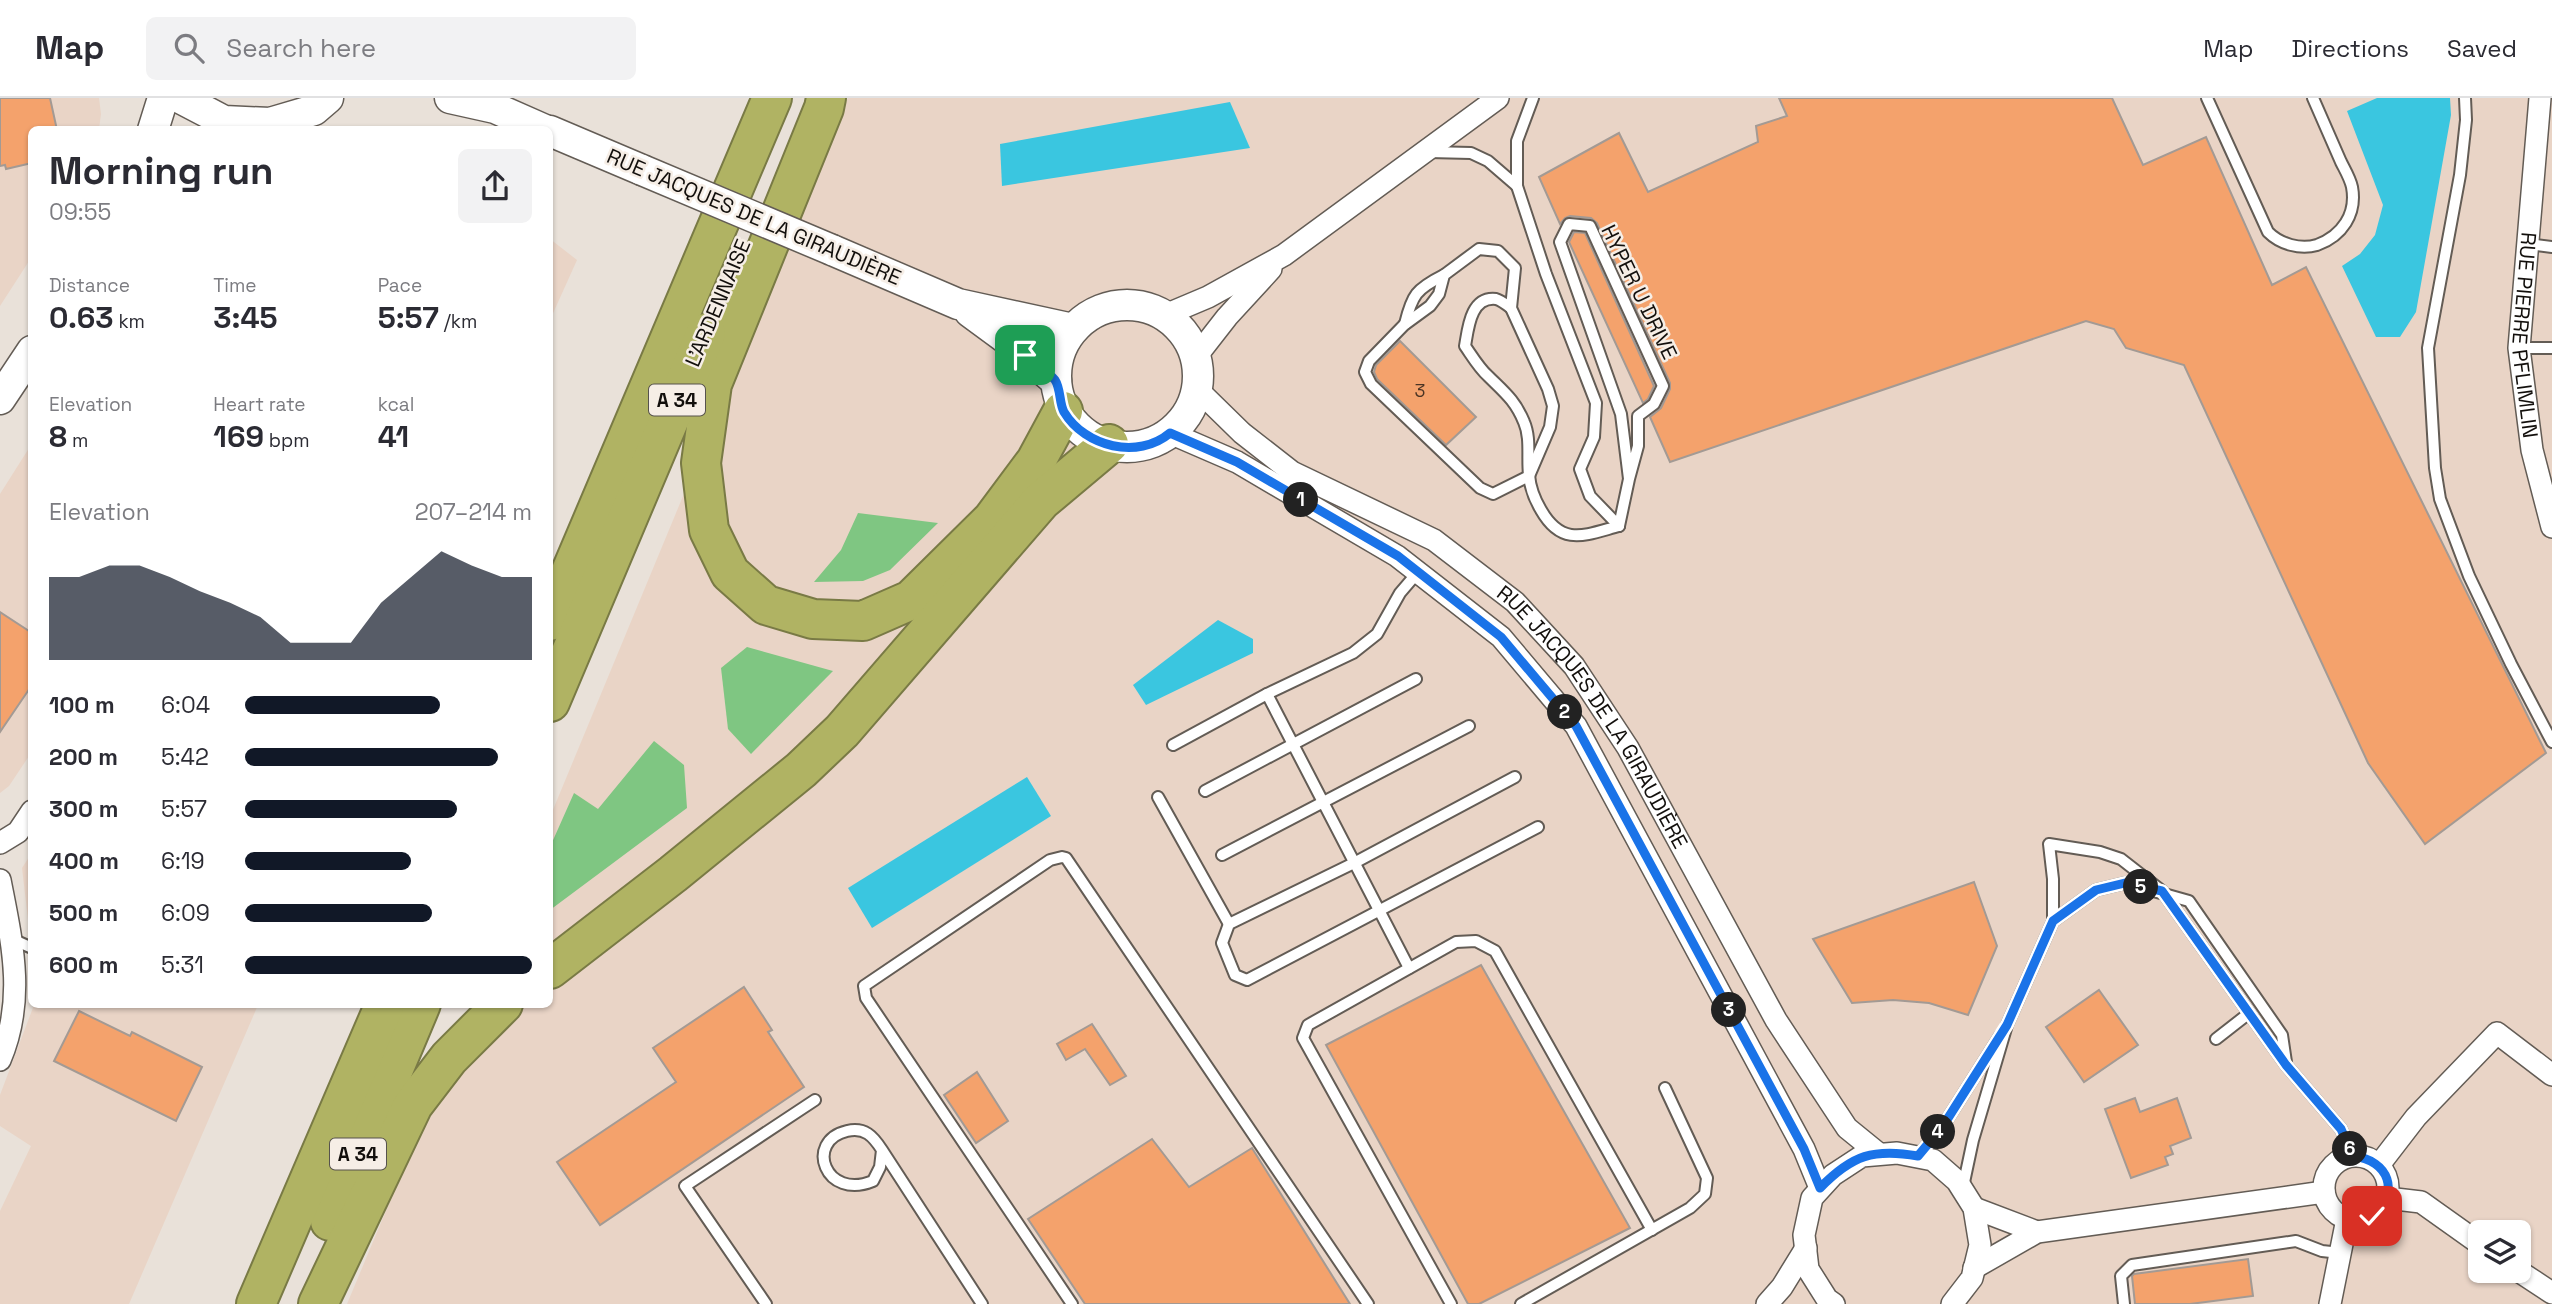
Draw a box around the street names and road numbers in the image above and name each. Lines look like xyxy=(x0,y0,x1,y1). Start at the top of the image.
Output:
street label: RUE JACQUES DE LA GIRAUDIÈRE xyxy=(603,142,905,291)
street label: HYPER U DRIVE xyxy=(1595,220,1684,363)
street label: RUE PIERRE PFLIMLIN xyxy=(2506,231,2544,440)
street label: L'ARDENNAISE xyxy=(679,235,757,371)
road number: A 34 xyxy=(649,384,705,416)
street label: RUE JACQUES DE LA GIRAUDIÈRE xyxy=(1492,579,1694,853)
road number: A 34 xyxy=(330,1138,386,1170)

